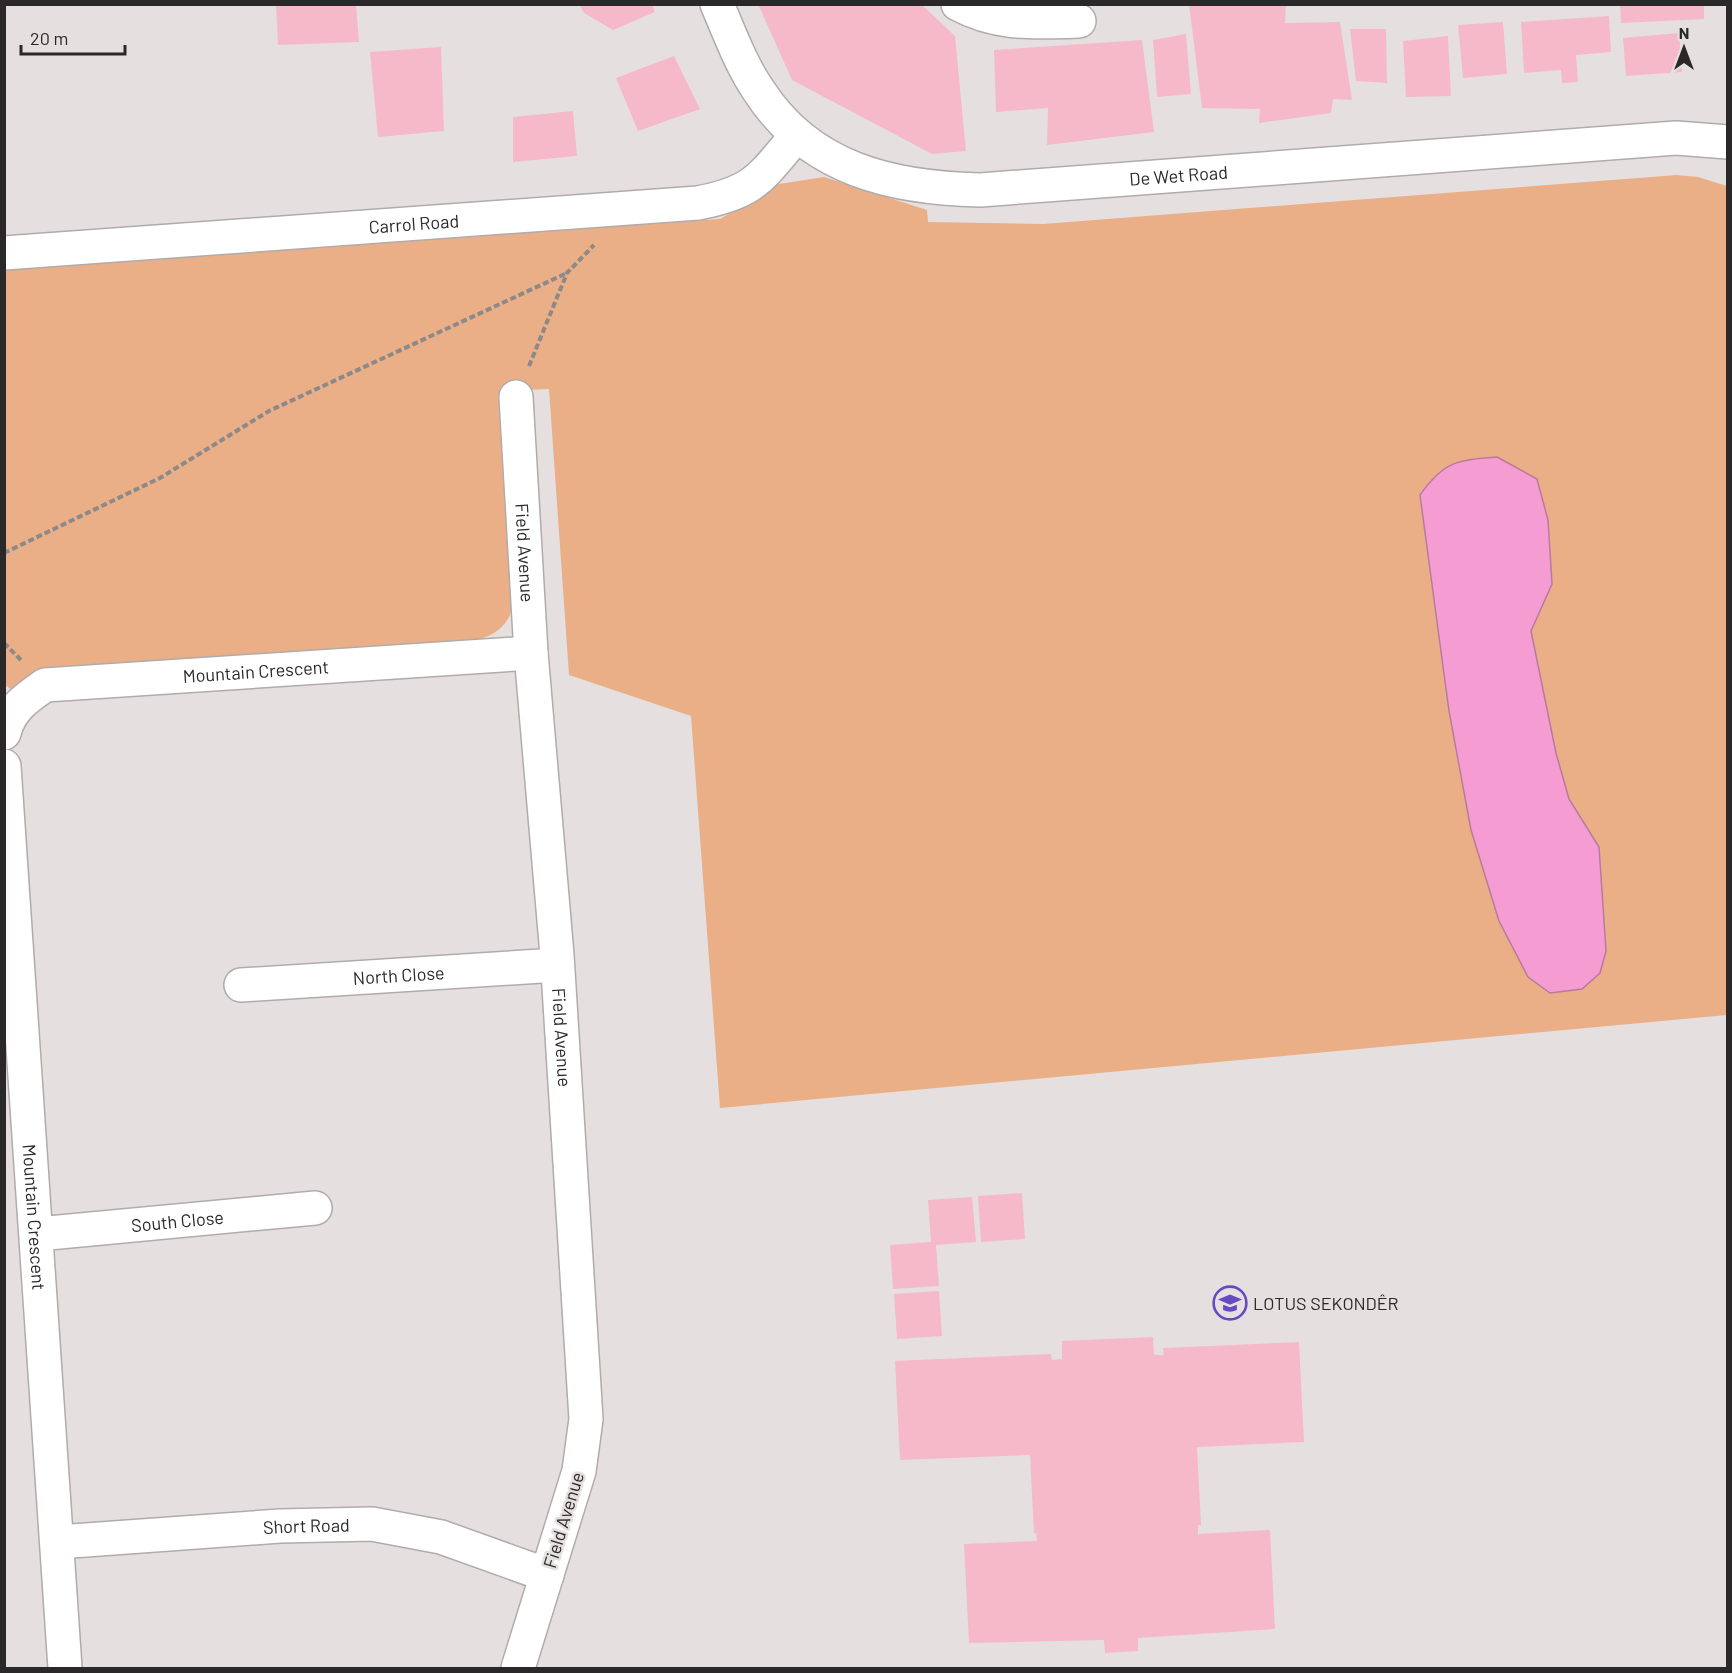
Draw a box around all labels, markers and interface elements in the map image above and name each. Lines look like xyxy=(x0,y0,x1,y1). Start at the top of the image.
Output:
scale bar xyxy=(21,18,124,56)
north arrow xyxy=(1654,18,1714,78)
text: N xyxy=(1679,23,1689,42)
text: 20 m xyxy=(30,27,68,49)
street label: De Wet Road xyxy=(1128,161,1229,190)
street label: Carrol Road xyxy=(368,209,460,238)
street label: Field Avenue xyxy=(511,503,539,603)
street label: Mountain Crescent xyxy=(182,655,330,687)
street label: North Close xyxy=(352,961,445,989)
street label: Field Avenue xyxy=(548,987,576,1088)
street label: Mountain Crescent xyxy=(19,1143,50,1291)
street label: South Close xyxy=(130,1206,225,1236)
school or university icon: LOTUS SEKONDÊR xyxy=(1212,1285,1248,1321)
place label: LOTUS SEKONDÊR xyxy=(1253,1292,1399,1314)
street label: Field Avenue xyxy=(538,1469,588,1571)
street label: Short Road xyxy=(262,1513,350,1538)

